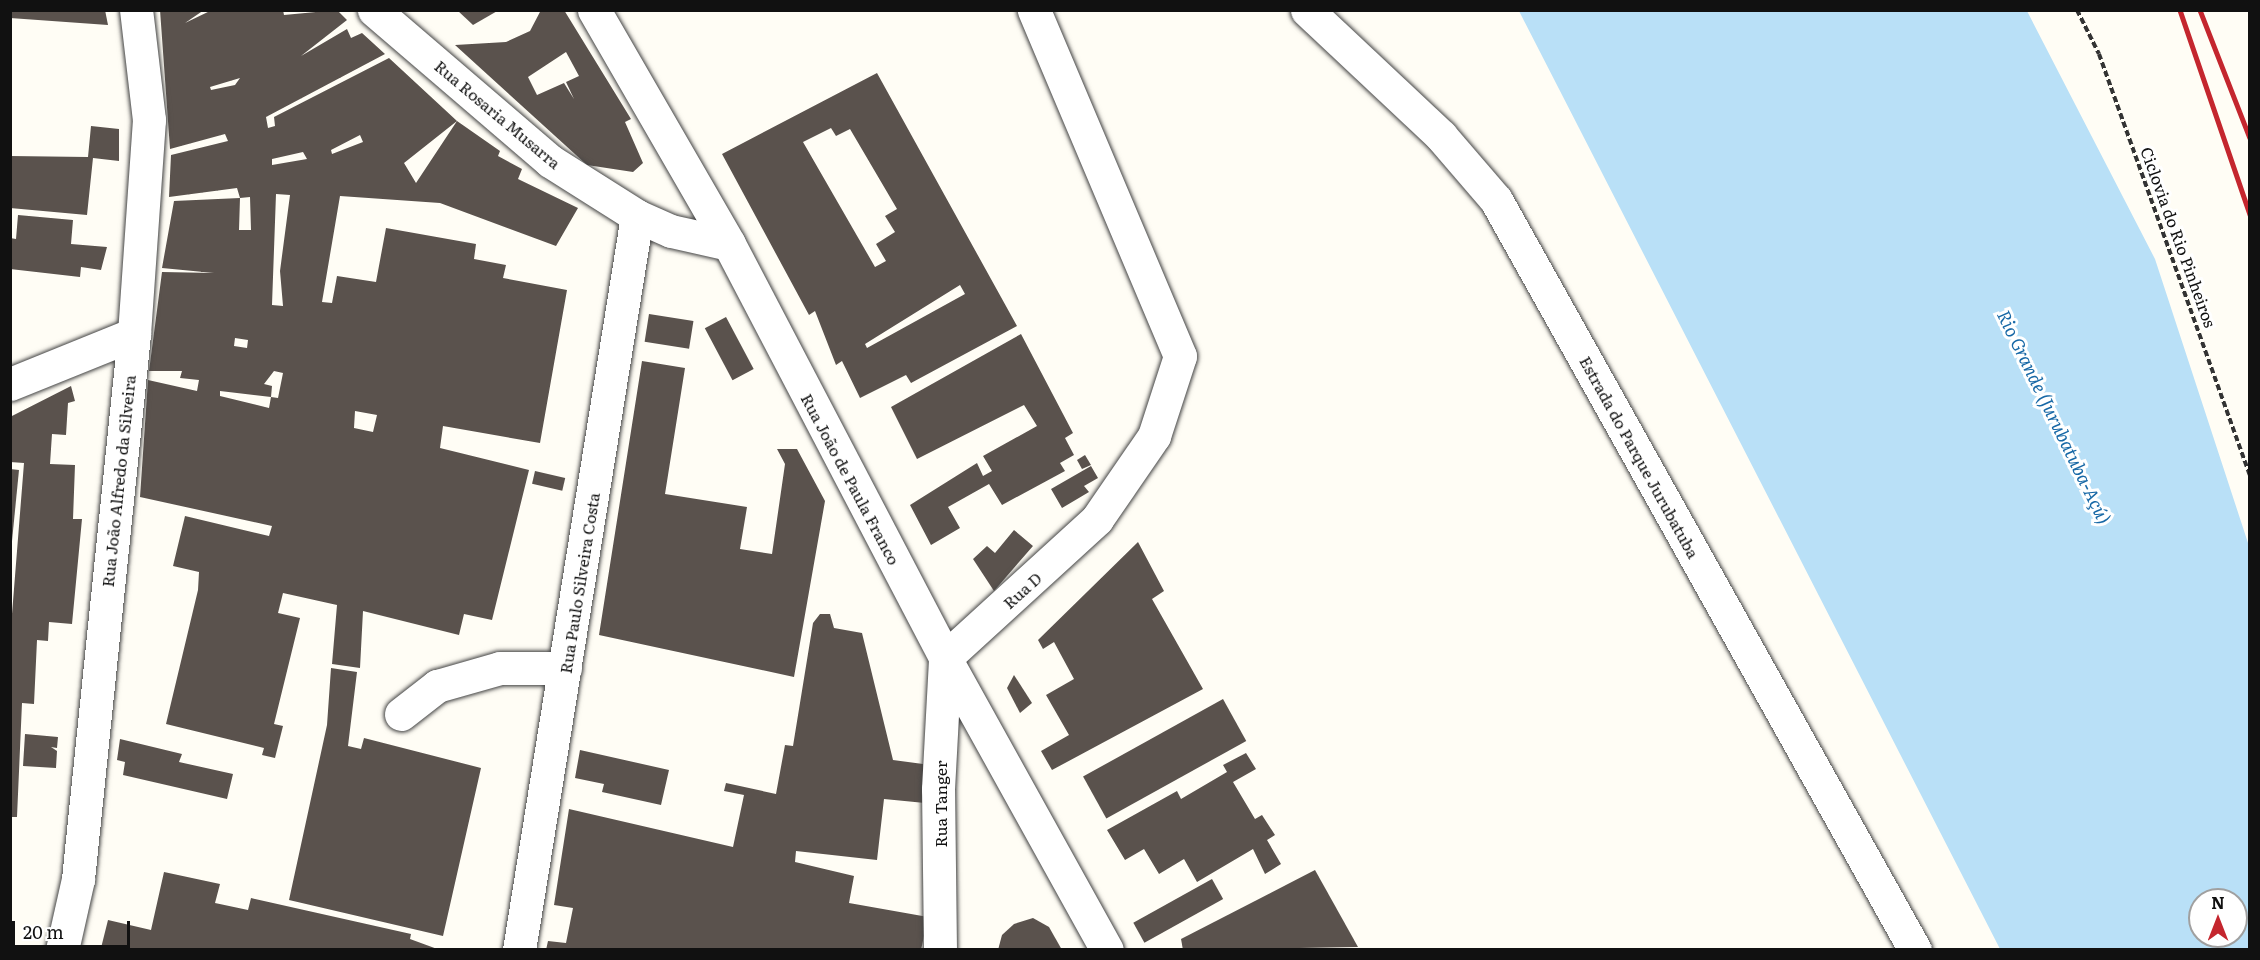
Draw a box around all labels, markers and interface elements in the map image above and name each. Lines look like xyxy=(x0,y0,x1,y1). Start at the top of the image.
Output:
street label: Rua Rosaria Musarra xyxy=(431,56,565,172)
street label: Ciclovia do Rio Pinheiros xyxy=(2137,144,2221,330)
water label: Rio Grande (Jurubatuba-Açú) xyxy=(1993,307,2115,527)
street label: Estrada do Parque Jurubatuba xyxy=(1576,353,1704,561)
street label: Rua João Alfredo da Silveira xyxy=(97,374,139,588)
street label: Rua João de Paula Franco xyxy=(798,390,904,568)
street label: Rua Paulo Silveira Costa xyxy=(555,491,603,675)
street label: Rua D xyxy=(999,568,1045,612)
street label: Rua Tanger xyxy=(930,761,950,847)
north arrow xyxy=(2188,888,2248,948)
text: N xyxy=(2211,890,2225,914)
scale bar xyxy=(15,909,134,947)
text: 20 m xyxy=(23,918,64,945)

